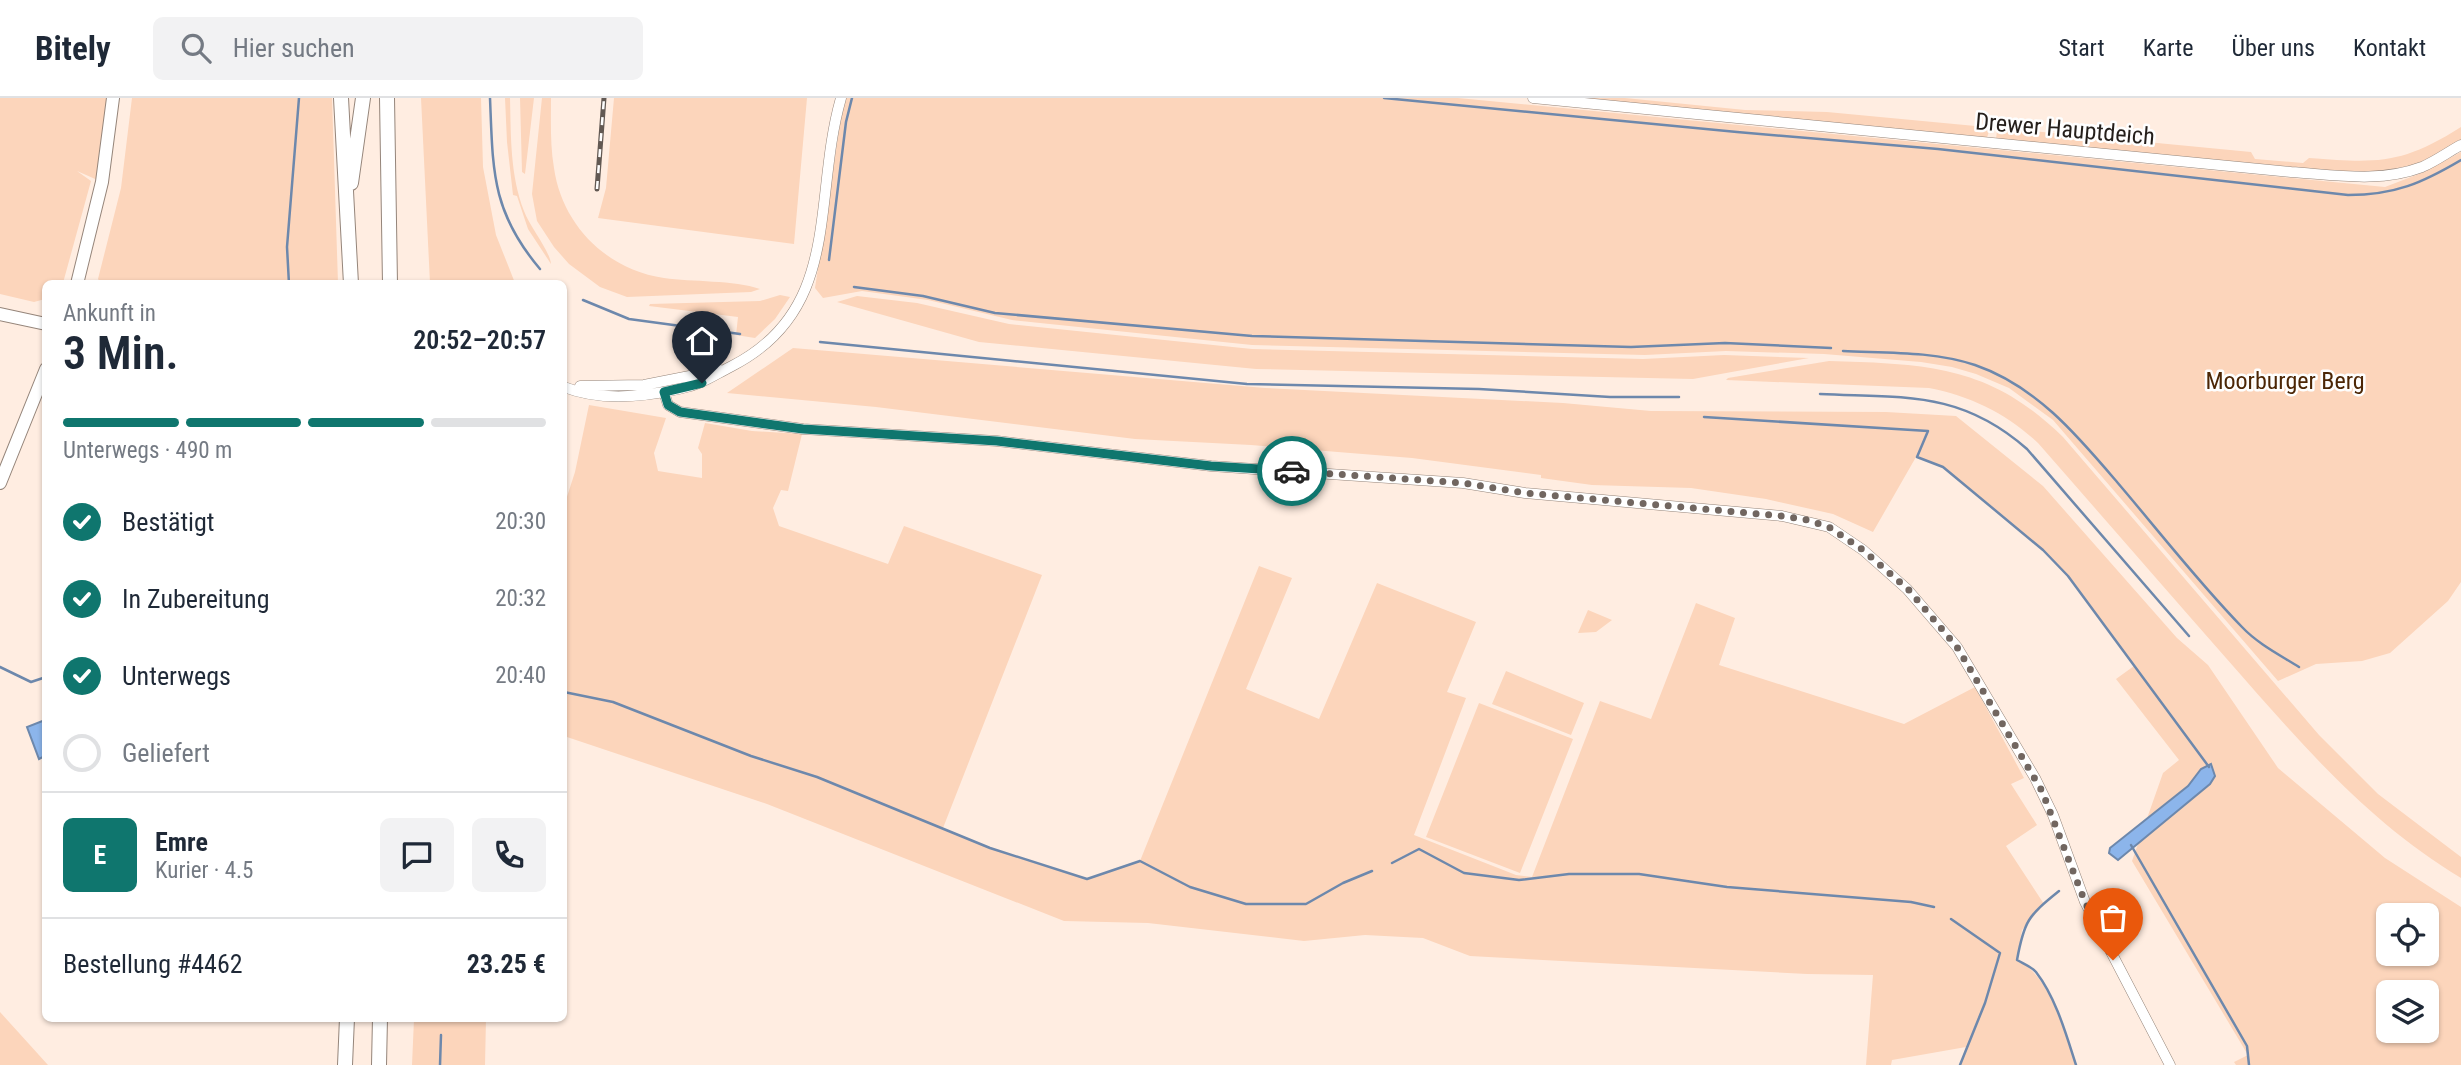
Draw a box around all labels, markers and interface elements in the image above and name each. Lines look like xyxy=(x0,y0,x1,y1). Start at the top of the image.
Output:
search box xyxy=(153,17,643,80)
text: Bitely xyxy=(35,29,111,68)
icon: search xyxy=(177,29,215,67)
text: Hier suchen xyxy=(233,33,355,63)
text: Start xyxy=(2059,34,2105,62)
text: Karte xyxy=(2143,34,2193,62)
text: Über uns xyxy=(2231,34,2315,62)
text: Kontakt xyxy=(2353,34,2426,62)
street label: Drewer Hauptdeich xyxy=(1974,107,2156,151)
text: Ankunft in xyxy=(63,300,156,327)
pin xyxy=(672,311,732,383)
icon: home xyxy=(683,322,721,360)
text: 20:52–20:57 xyxy=(413,325,546,355)
text: 3 Min. xyxy=(63,326,179,380)
park label: Moorburger Berg xyxy=(2205,367,2365,395)
courier xyxy=(1257,436,1327,506)
text: Unterwegs · 490 m xyxy=(63,437,232,464)
icon: car xyxy=(1273,452,1311,490)
icon: check xyxy=(63,503,101,541)
text: Bestätigt xyxy=(122,507,215,537)
text: 20:30 xyxy=(495,508,546,535)
icon: check xyxy=(63,580,101,618)
text: In Zubereitung xyxy=(122,584,270,614)
text: 20:32 xyxy=(495,585,546,612)
icon: check xyxy=(63,657,101,695)
text: Unterwegs xyxy=(122,661,231,691)
text: 20:40 xyxy=(495,662,546,689)
text: Geliefert xyxy=(122,738,210,768)
button: chat xyxy=(380,818,454,892)
button: phone xyxy=(472,818,546,892)
text: Emre xyxy=(155,827,208,857)
text: E xyxy=(94,840,106,870)
text: Kurier · 4.5 xyxy=(155,857,253,884)
pin xyxy=(2083,888,2143,960)
icon: bag xyxy=(2094,899,2132,937)
map controls xyxy=(2376,903,2439,1043)
button: locate xyxy=(2376,903,2439,966)
text: Bestellung #4462 xyxy=(63,949,243,979)
text: 23.25 € xyxy=(467,949,546,979)
button: layers xyxy=(2376,980,2439,1043)

